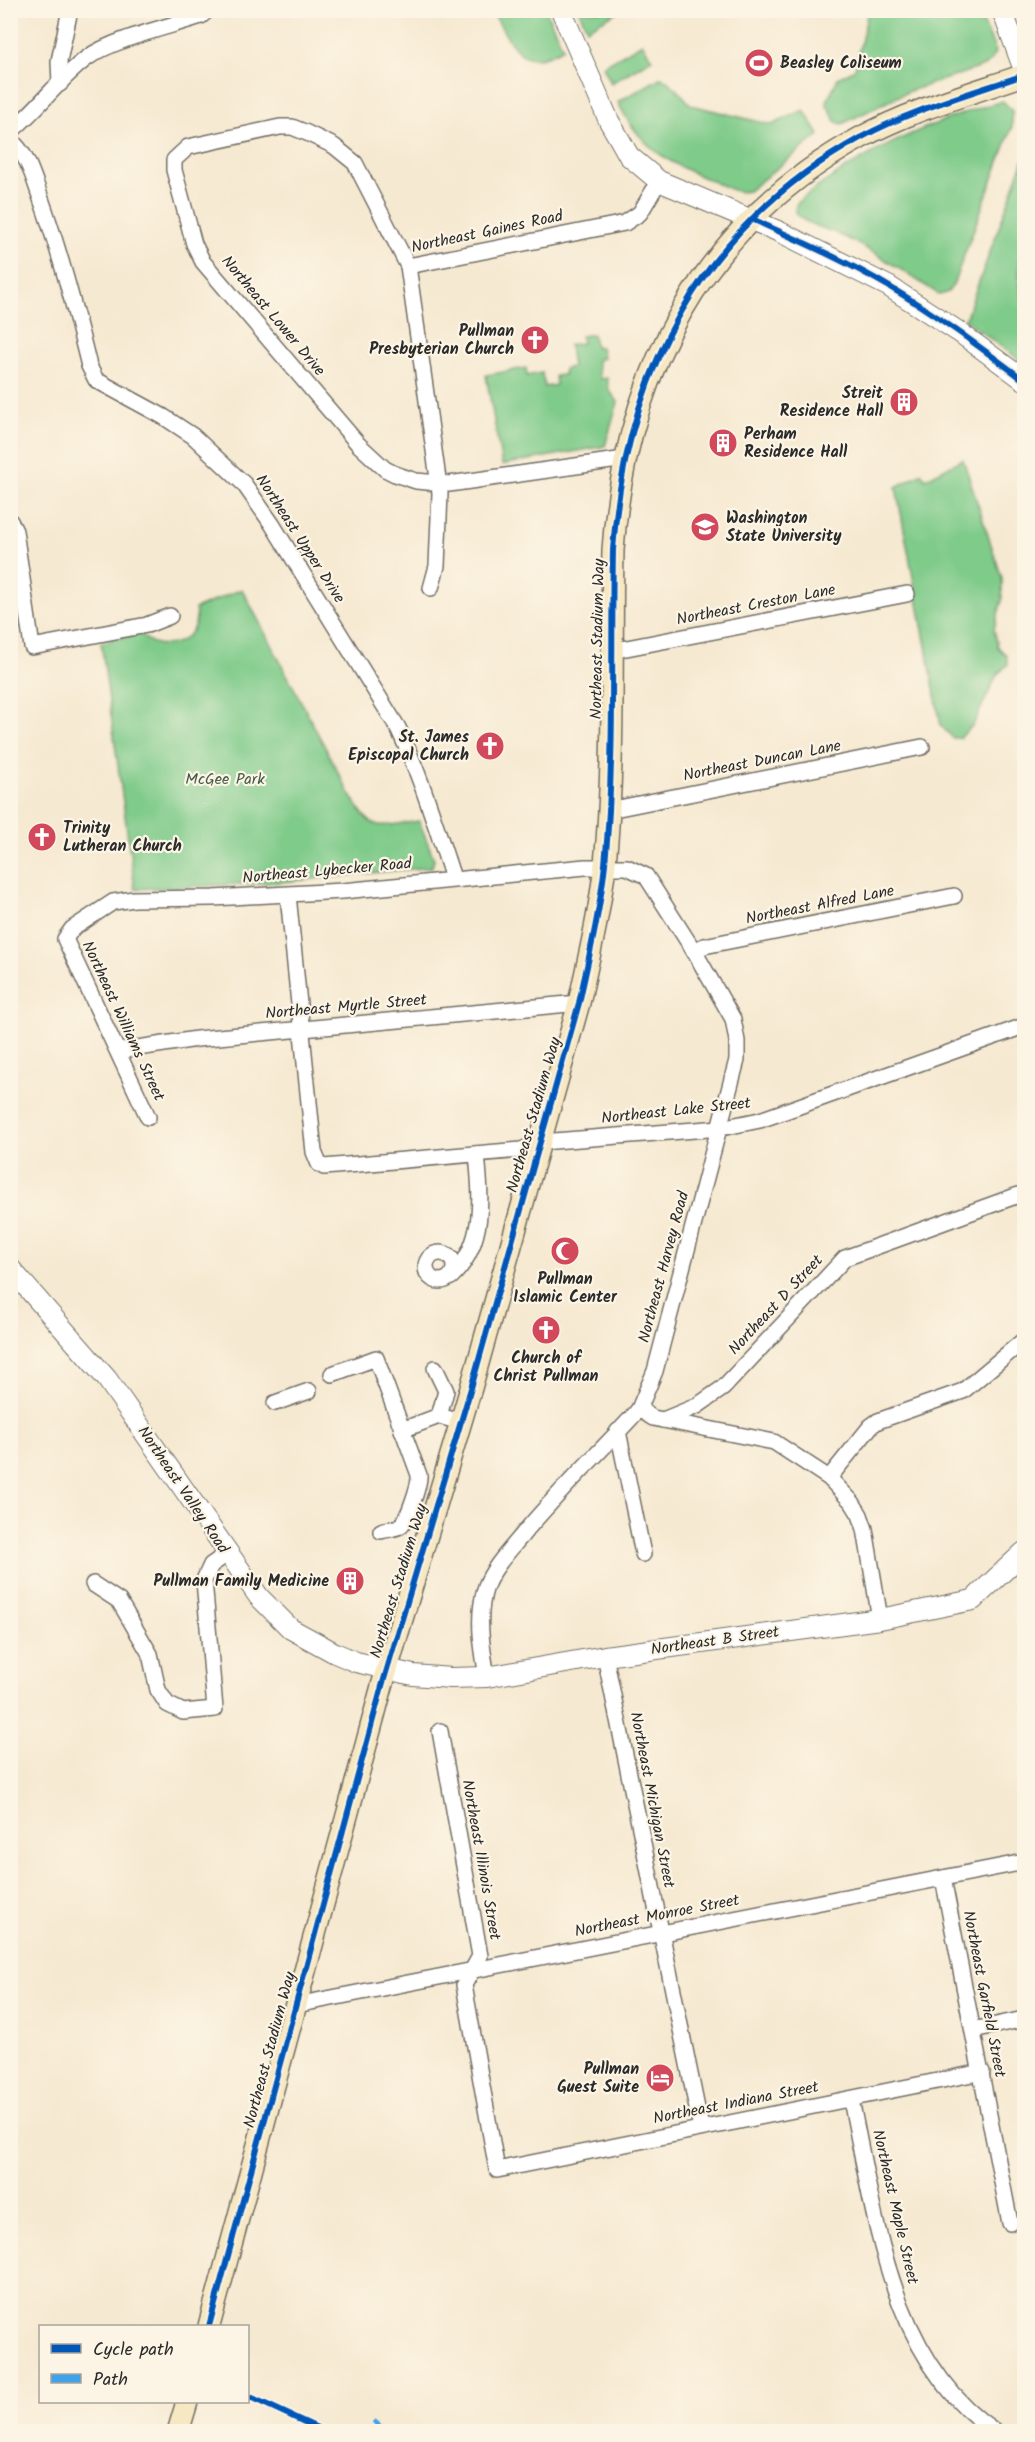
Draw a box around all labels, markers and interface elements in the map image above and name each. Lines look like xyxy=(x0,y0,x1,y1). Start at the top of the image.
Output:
sports icon: Beasley Coliseum xyxy=(743,47,775,79)
place label: Beasley Coliseum xyxy=(780,51,902,76)
street label: Northeast Gaines Road xyxy=(409,204,566,260)
street label: Northeast Lower Drive xyxy=(215,250,331,382)
place label: Pullman Presbyterian Church xyxy=(369,319,514,362)
church icon: Pullman Presbyterian Church xyxy=(519,324,551,356)
place label: Streit Residence Hall xyxy=(780,381,884,424)
building icon: Streit Residence Hall xyxy=(888,386,920,418)
place label: Perham Residence Hall xyxy=(744,422,848,465)
building icon: Perham Residence Hall xyxy=(707,427,739,459)
street label: Northeast Upper Drive xyxy=(249,470,351,608)
place label: Washington State University xyxy=(726,506,842,549)
school or university icon: Washington State University xyxy=(689,511,721,543)
street label: Northeast Stadium Way xyxy=(584,558,612,720)
street label: Northeast Creston Lane xyxy=(674,577,838,633)
place label: St. James Episcopal Church xyxy=(348,725,470,768)
church icon: St. James Episcopal Church xyxy=(474,730,506,762)
street label: Northeast Duncan Lane xyxy=(681,733,843,789)
park label: McGee Park xyxy=(185,767,265,792)
place label: Trinity Lutheran Church xyxy=(63,816,182,859)
church icon: Trinity Lutheran Church xyxy=(26,821,58,853)
street label: Northeast Lybecker Road xyxy=(241,851,414,891)
street label: Northeast Alfred Lane xyxy=(744,878,896,932)
street label: Northeast Williams Street xyxy=(75,937,171,1106)
street label: Northeast Myrtle Street xyxy=(264,987,429,1027)
street label: Northeast Stadium Way xyxy=(500,1034,568,1196)
street label: Northeast Lake Street xyxy=(600,1091,753,1131)
street label: Northeast Harvey Road xyxy=(632,1188,696,1345)
mosque icon: Pullman Islamic Center xyxy=(549,1235,581,1267)
street label: Northeast D Street xyxy=(723,1249,830,1361)
place label: Pullman Islamic Center xyxy=(513,1267,618,1310)
church icon: Church of Christ Pullman xyxy=(530,1314,562,1346)
place label: Church of Christ Pullman xyxy=(494,1346,599,1389)
street label: Northeast Valley Road xyxy=(131,1421,236,1560)
street label: Northeast Stadium Way xyxy=(364,1500,435,1661)
building icon: Pullman Family Medicine xyxy=(334,1565,366,1597)
place label: Pullman Family Medicine xyxy=(153,1569,329,1594)
street label: Northeast B Street xyxy=(649,1620,782,1662)
street label: Northeast Michigan Street xyxy=(623,1710,681,1891)
street label: Northeast Illinois Street xyxy=(455,1778,508,1943)
street label: Northeast Monroe Street xyxy=(572,1888,742,1944)
street label: Northeast Garfield Street xyxy=(956,1908,1013,2080)
street label: Northeast Stadium Way xyxy=(237,1969,303,2131)
place label: Pullman Guest Suite xyxy=(557,2057,639,2100)
hotel icon: Pullman Guest Suite xyxy=(644,2062,676,2094)
street label: Northeast Indiana Street xyxy=(651,2075,822,2131)
street label: Northeast Maple Street xyxy=(865,2127,925,2288)
legend xyxy=(39,2325,249,2403)
text: Cycle path xyxy=(93,2336,174,2365)
text: Path xyxy=(93,2366,128,2395)

